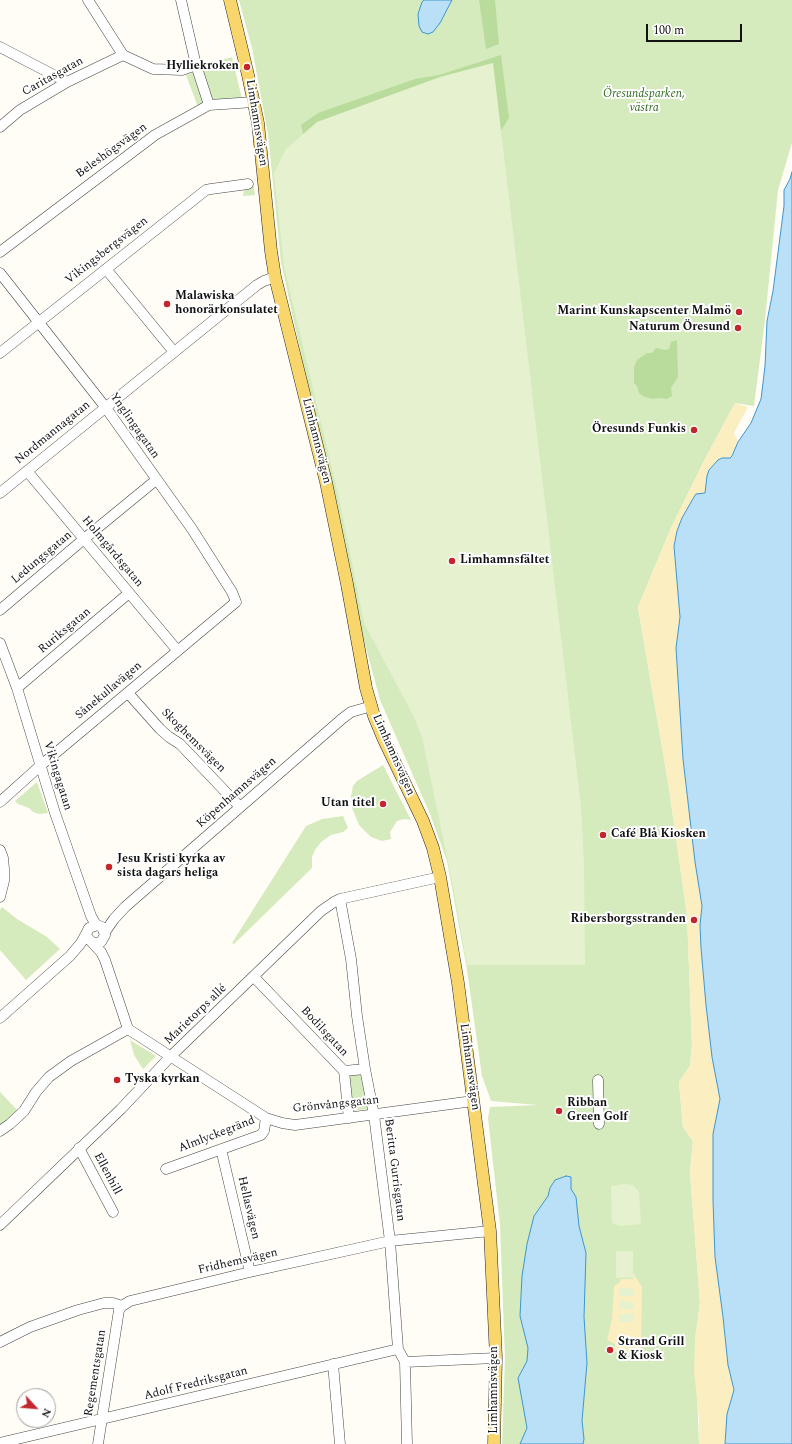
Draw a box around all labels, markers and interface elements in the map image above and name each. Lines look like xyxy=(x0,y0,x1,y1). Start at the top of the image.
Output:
scale bar xyxy=(648,16,744,42)
text: 100 m xyxy=(653,21,684,40)
street label: Caritasgatan xyxy=(20,54,86,100)
place label: Hylliekroken xyxy=(166,60,239,74)
marker: Hylliekroken xyxy=(242,62,252,72)
street label: Limhamnsvägen xyxy=(242,79,270,167)
park label: Öresundsparken, västra xyxy=(603,88,685,116)
street label: Beleshögsvägen xyxy=(74,120,150,182)
street label: Vikingsbergsvägen xyxy=(63,214,151,288)
place label: Malawiska honorärkonsulatet xyxy=(175,290,278,318)
marker: Malawiska honorärkonsulatet xyxy=(162,299,172,309)
place label: Marint Kunskapscenter Malmö xyxy=(557,305,731,319)
marker: Marint Kunskapscenter Malmö xyxy=(734,307,744,317)
place label: Naturum Öresund xyxy=(629,321,730,335)
marker: Naturum Öresund xyxy=(733,323,743,333)
street label: Ynglingagatan xyxy=(106,390,162,462)
street label: Limhamnsvägen xyxy=(298,397,334,485)
street label: Nordmannagatan xyxy=(12,398,94,468)
place label: Öresunds Funkis xyxy=(592,423,686,437)
marker: Öresunds Funkis xyxy=(689,425,699,435)
street label: Holmgårdsgatan xyxy=(78,514,146,590)
street label: Ledungsgatan xyxy=(9,528,75,588)
place label: Limhamnsfältet xyxy=(460,554,549,568)
marker: Limhamnsfältet xyxy=(447,556,457,566)
street label: Ruriksgatan xyxy=(36,605,94,657)
street label: Sånekullavägen xyxy=(73,659,145,723)
street label: Skoghemsvägen xyxy=(158,706,228,776)
street label: Limhamnsvägen xyxy=(369,712,417,798)
street label: Vikingagatan xyxy=(40,740,74,812)
street label: Köpenhamnsvägen xyxy=(194,755,280,831)
place label: Utan titel xyxy=(321,797,375,811)
marker: Utan titel xyxy=(378,799,388,809)
place label: Café Blå Kiosken xyxy=(611,828,706,842)
marker: Café Blå Kiosken xyxy=(598,830,608,840)
place label: Jesu Kristi kyrka av sista dagars heliga xyxy=(117,853,225,881)
marker: Jesu Kristi kyrka av sista dagars heliga xyxy=(104,862,114,872)
place label: Ribersborgsstranden xyxy=(571,913,686,927)
marker: Ribersborgsstranden xyxy=(689,915,699,925)
street label: Marietorps allé xyxy=(162,982,230,1048)
street label: Bodilsgatan xyxy=(297,1004,351,1060)
street label: Limhamnsvägen xyxy=(456,1023,482,1111)
place label: Tyska kyrkan xyxy=(125,1073,200,1087)
marker: Tyska kyrkan xyxy=(112,1075,122,1085)
street label: Grönvångsgatan xyxy=(292,1093,380,1117)
place label: Ribban Green Golf xyxy=(567,1097,628,1125)
marker: Ribban Green Golf xyxy=(554,1106,564,1116)
street label: Almlyckegränd xyxy=(177,1114,257,1156)
street label: Beritta Gurrisgatan xyxy=(381,1118,407,1222)
street label: Ellenhill xyxy=(90,1151,124,1197)
street label: Hellasvägen xyxy=(234,1175,262,1241)
street label: Fridhemsvägen xyxy=(197,1246,279,1278)
street label: Regementsgatan xyxy=(82,1329,110,1417)
place label: Strand Grill & Kiosk xyxy=(618,1336,684,1364)
marker: Strand Grill & Kiosk xyxy=(605,1345,615,1355)
street label: Limhamnsvägen xyxy=(488,1346,502,1434)
street label: Adolf Fredriksgatan xyxy=(143,1364,249,1404)
north arrow xyxy=(16,1388,56,1428)
text: N xyxy=(37,1405,56,1421)

